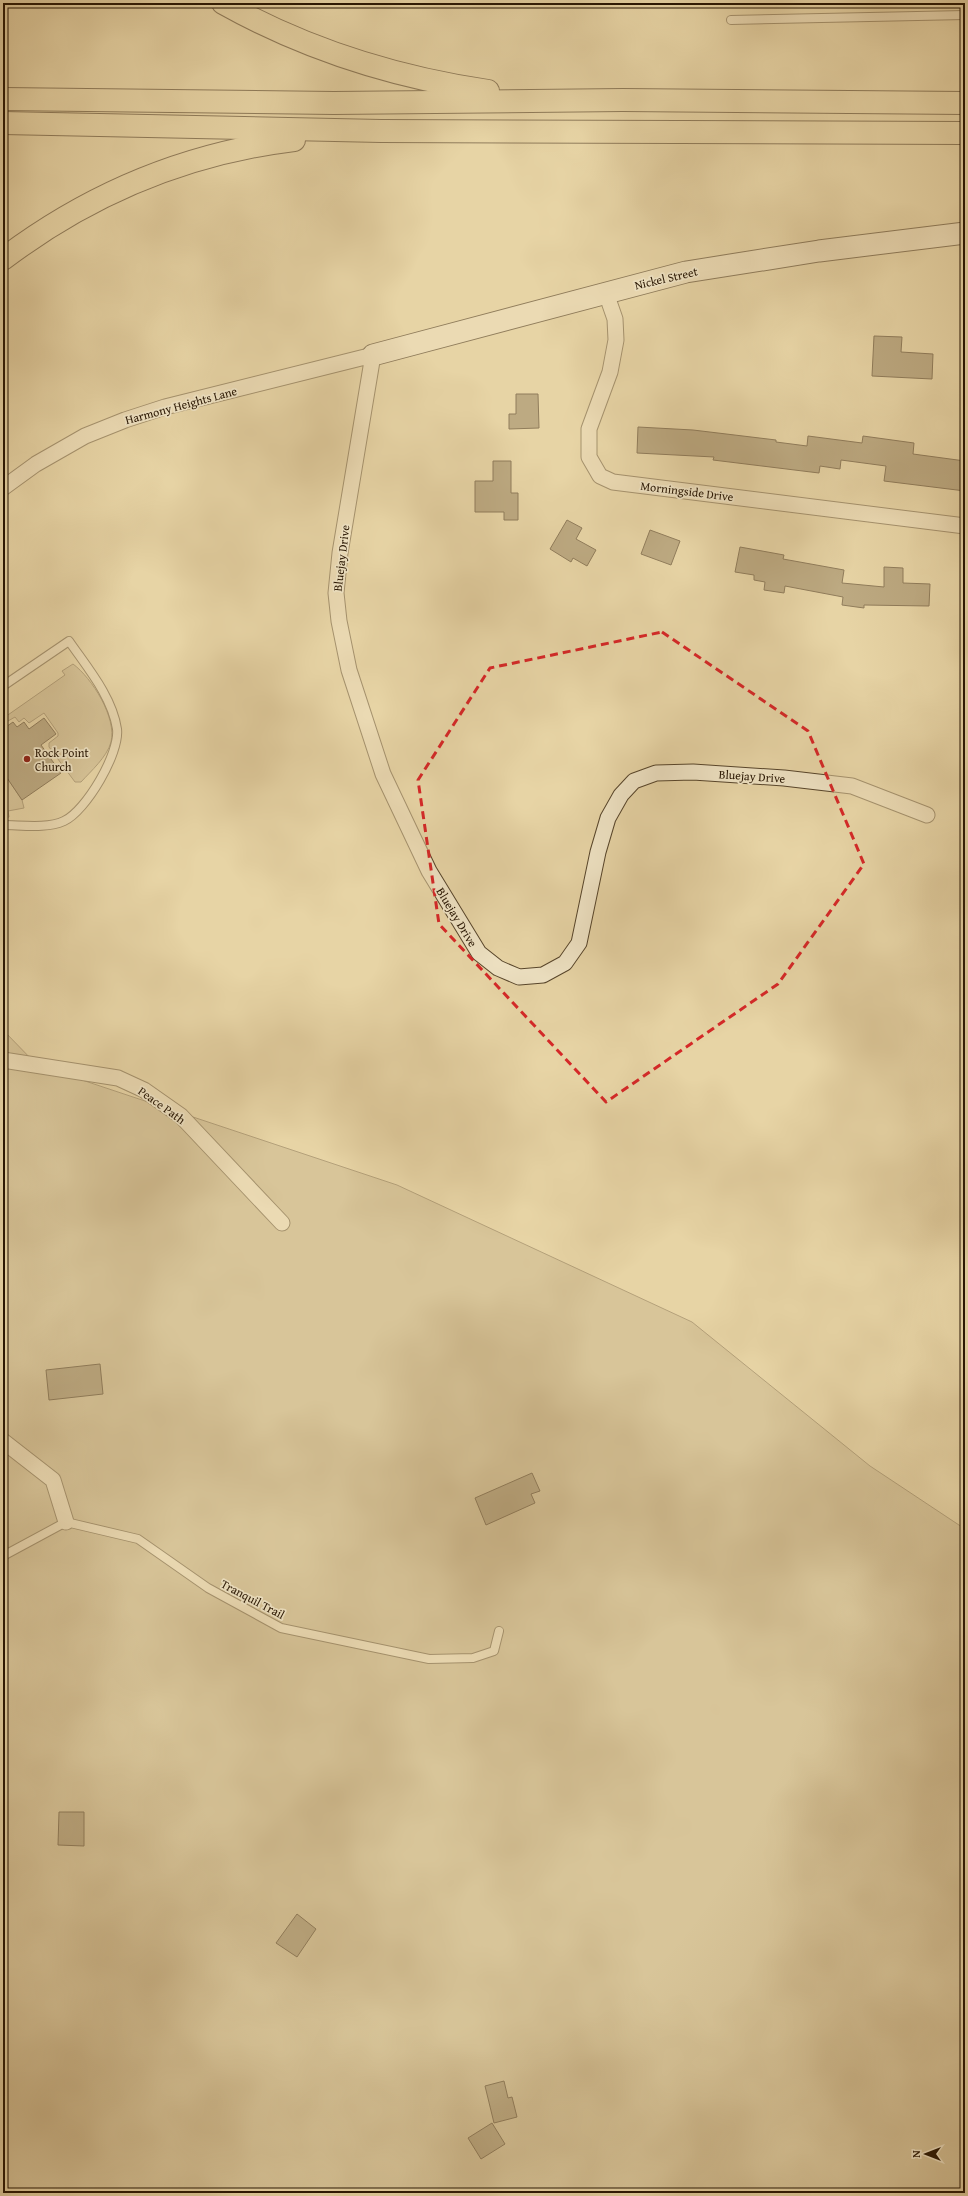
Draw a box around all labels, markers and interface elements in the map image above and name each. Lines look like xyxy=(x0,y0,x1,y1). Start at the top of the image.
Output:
street label: Nickel Street xyxy=(633,262,700,294)
street label: Harmony Heights Lane xyxy=(123,382,239,428)
street label: Morningside Drive xyxy=(640,477,735,505)
street label: Bluejay Drive xyxy=(328,523,354,592)
place label: Rock Point Church xyxy=(35,744,90,775)
marker: Rock Point Church xyxy=(22,754,32,764)
street label: Bluejay Drive xyxy=(718,765,786,787)
street label: Bluejay Drive xyxy=(433,884,482,950)
street label: Peace Path xyxy=(135,1082,189,1128)
street label: Tranquil Trail xyxy=(218,1575,289,1623)
north arrow xyxy=(906,2134,946,2174)
text: N xyxy=(908,2150,924,2158)

